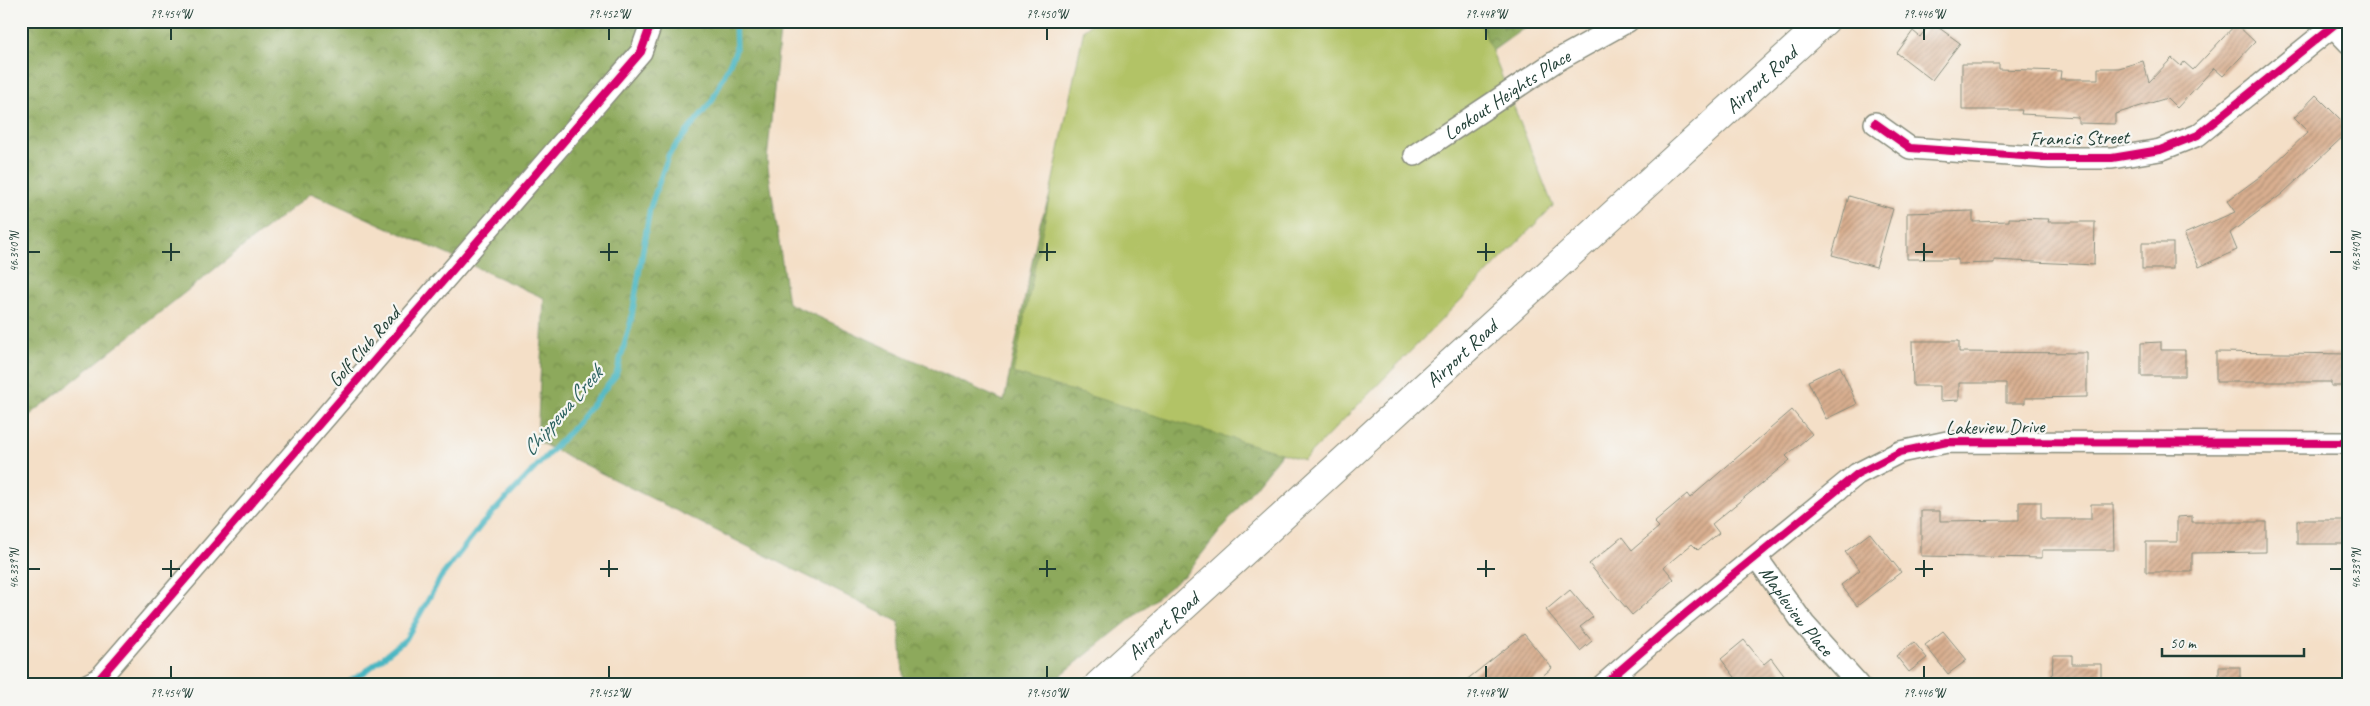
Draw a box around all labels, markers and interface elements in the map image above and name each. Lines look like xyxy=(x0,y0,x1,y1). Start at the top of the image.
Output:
text: 79.454°W xyxy=(150,6,194,22)
text: 79.452°W xyxy=(588,6,632,22)
text: 79.450°W xyxy=(1026,6,1070,22)
text: 79.448°W xyxy=(1465,6,1509,22)
text: 79.446°W xyxy=(1903,6,1947,22)
street label: Airport Road xyxy=(1720,38,1804,118)
street label: Lookout Heights Place xyxy=(1438,42,1576,145)
street label: Francis Street xyxy=(2029,125,2131,151)
text: 46.340°N xyxy=(6,230,22,272)
text: 46.340°N xyxy=(2348,230,2364,272)
street label: Golf Club Road xyxy=(322,299,408,392)
street label: Airport Road xyxy=(1420,312,1505,392)
water label: Chippewa Creek xyxy=(516,358,611,461)
street label: Lakeview Drive xyxy=(1945,414,2046,440)
text: 46.339°N xyxy=(6,547,22,589)
text: 46.339°N xyxy=(2348,547,2364,589)
street label: Mapleview Place xyxy=(1754,561,1840,662)
street label: Airport Road xyxy=(1122,584,1206,665)
scale bar xyxy=(2162,626,2305,658)
text: 50 m xyxy=(2170,634,2197,653)
text: 79.454°W xyxy=(150,685,194,701)
text: 79.452°W xyxy=(588,685,632,701)
text: 79.450°W xyxy=(1026,685,1070,701)
text: 79.448°W xyxy=(1465,685,1509,701)
text: 79.446°W xyxy=(1903,685,1947,701)

